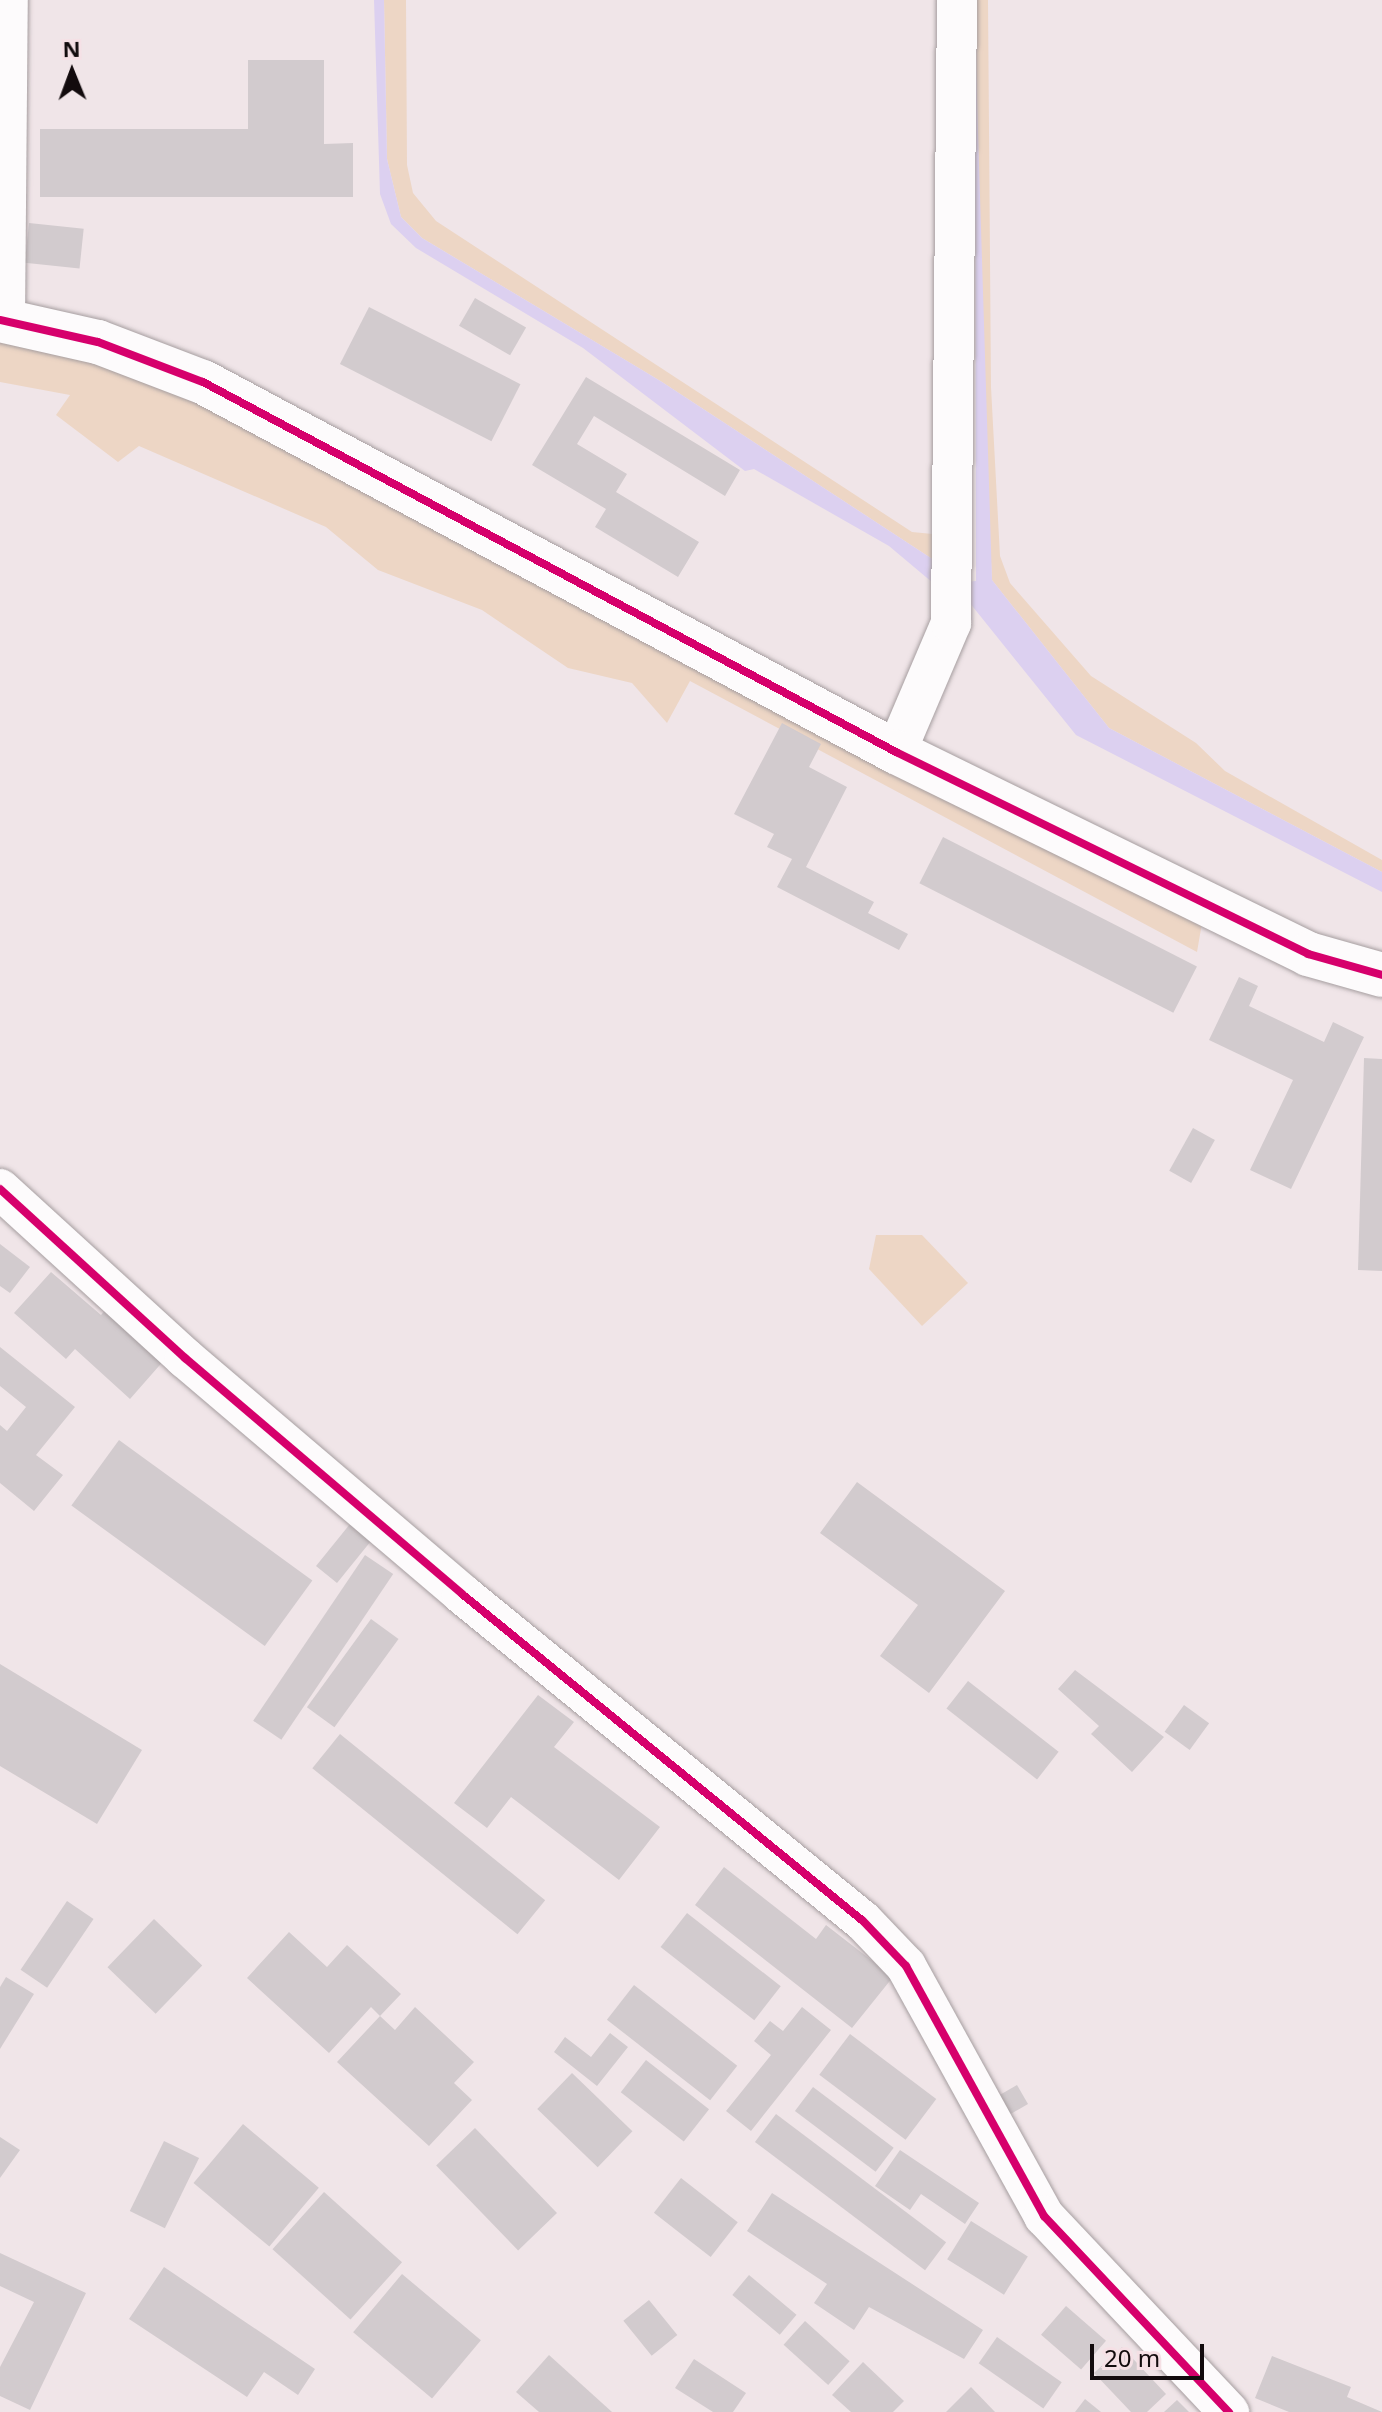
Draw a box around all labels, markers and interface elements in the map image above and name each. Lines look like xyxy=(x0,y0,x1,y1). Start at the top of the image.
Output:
north arrow xyxy=(32,32,112,112)
text: N xyxy=(62,33,81,63)
scale bar xyxy=(1094,2328,1208,2378)
text: 20 m xyxy=(1104,2341,1160,2374)

